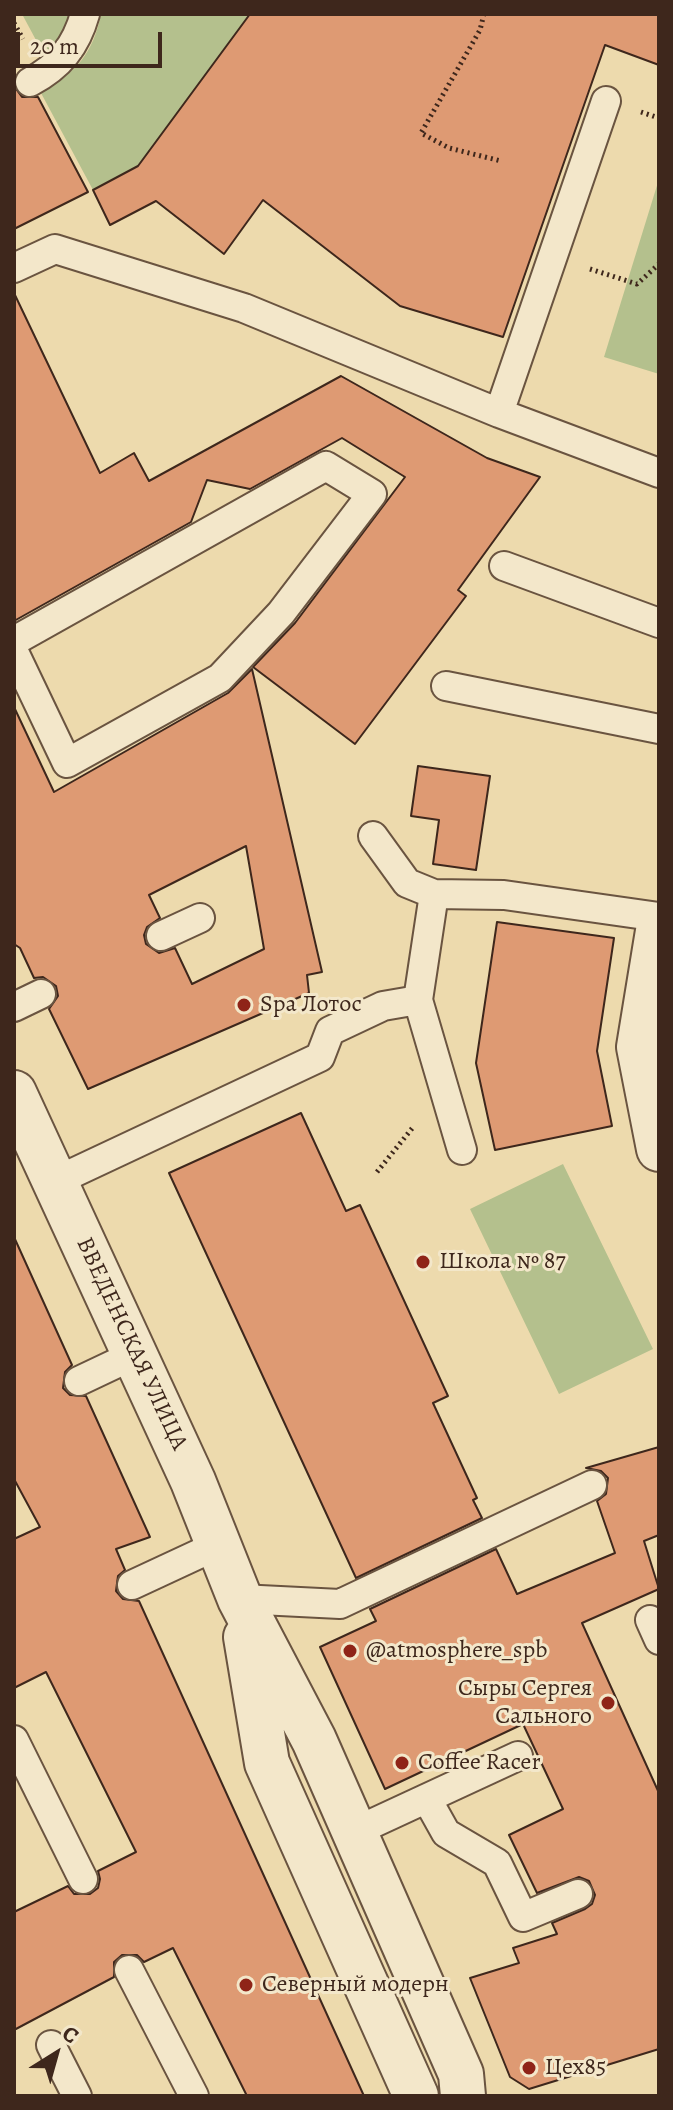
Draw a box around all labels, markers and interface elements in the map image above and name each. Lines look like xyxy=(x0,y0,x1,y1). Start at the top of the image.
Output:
scale bar xyxy=(20,16,166,66)
text: 20 m xyxy=(30,30,79,62)
place label: Spa Лотос xyxy=(260,991,362,1019)
marker: Spa Лотос xyxy=(235,996,253,1014)
street label: ВВЕДЕНСКАЯ УЛИЦА xyxy=(69,1233,193,1455)
place label: Школа № 87 xyxy=(439,1248,566,1276)
marker: Школа № 87 xyxy=(414,1253,432,1271)
place label: @atmosphere_spb xyxy=(366,1637,547,1665)
marker: @atmosphere_spb xyxy=(341,1642,359,1660)
place label: Сыры Сергея Сального xyxy=(458,1675,592,1731)
marker: Сыры Сергея Сального xyxy=(599,1694,617,1712)
place label: Coffee Racer xyxy=(418,1749,541,1777)
marker: Coffee Racer xyxy=(393,1754,411,1772)
place label: Северный модерн xyxy=(262,1971,449,1999)
marker: Северный модерн xyxy=(237,1976,255,1994)
north arrow xyxy=(16,2014,96,2094)
text: С xyxy=(56,2019,85,2051)
place label: Цех85 xyxy=(545,2054,606,2082)
marker: Цех85 xyxy=(520,2059,538,2077)

